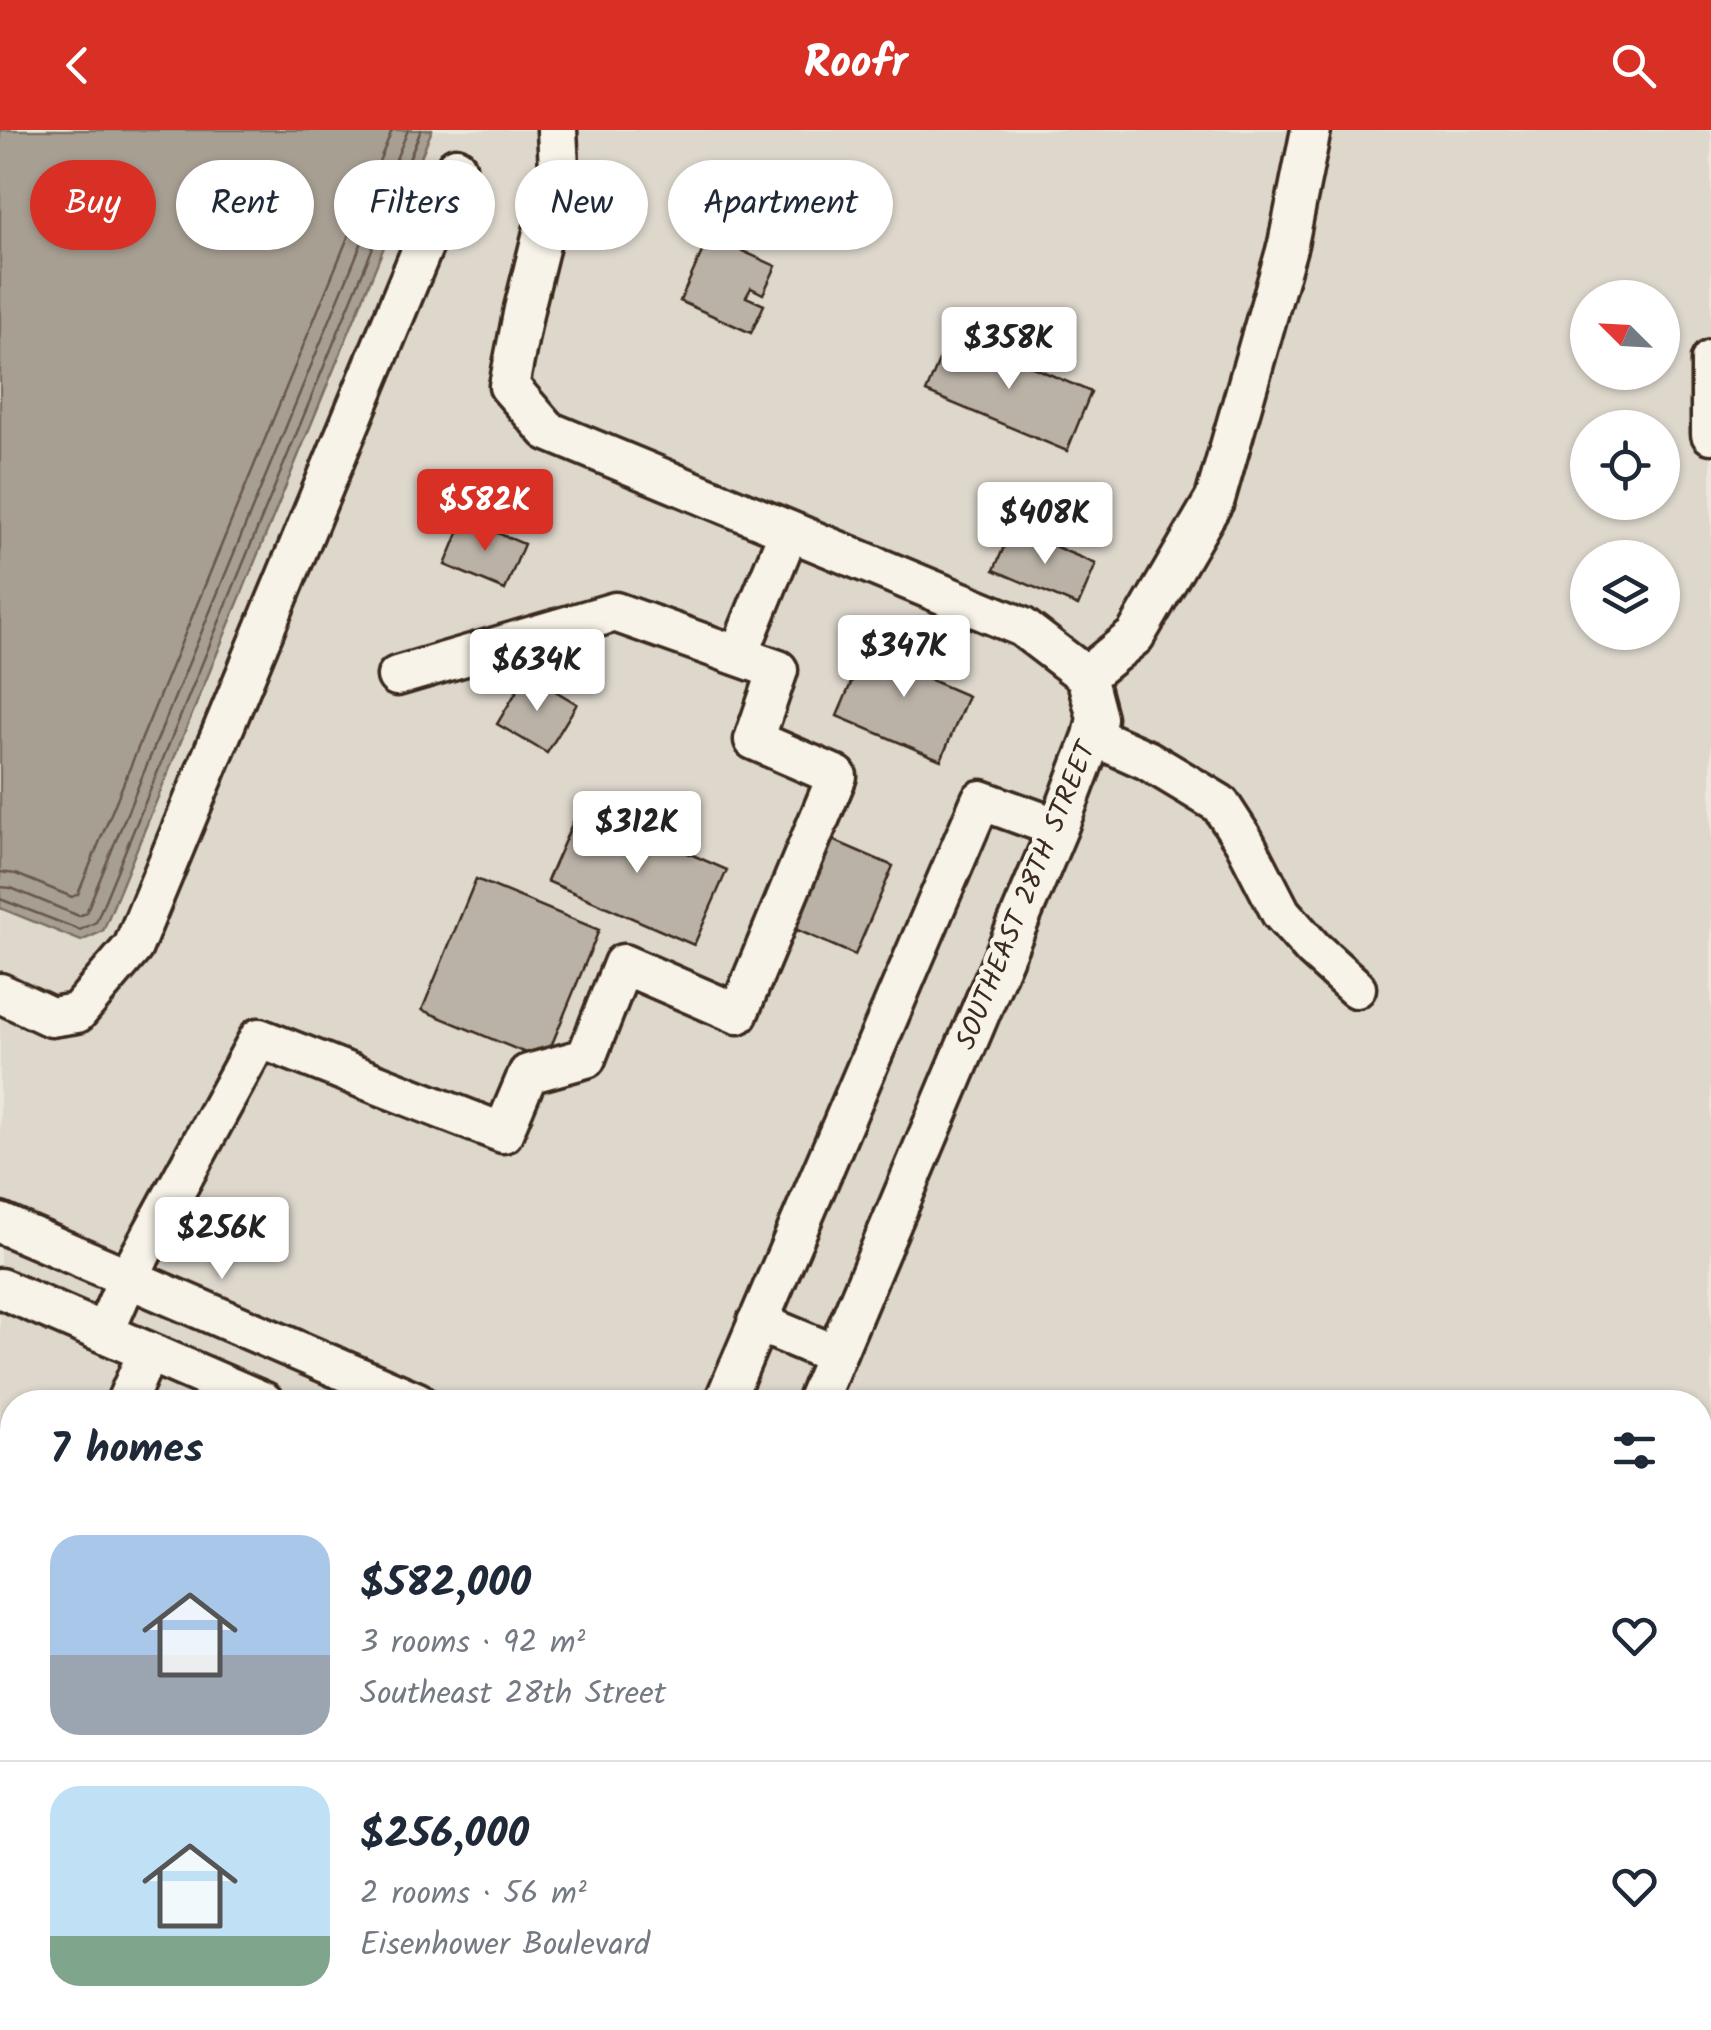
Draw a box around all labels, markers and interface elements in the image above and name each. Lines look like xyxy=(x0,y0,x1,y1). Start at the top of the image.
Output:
text: Roofr xyxy=(804,29,907,101)
icon: back xyxy=(50,38,105,93)
icon: search xyxy=(1606,38,1661,93)
chip: Buy xyxy=(30,160,156,250)
chip: Rent xyxy=(176,160,314,250)
chip: Filters xyxy=(334,160,495,250)
chip: New xyxy=(515,160,648,250)
chip: Apartment xyxy=(668,160,893,250)
north arrow xyxy=(1570,280,1680,390)
map controls xyxy=(1570,280,1680,650)
pin: $358K xyxy=(939,307,1079,392)
text: $358K xyxy=(964,314,1054,365)
button: locate xyxy=(1570,410,1680,520)
pin: $582K xyxy=(415,469,555,554)
text: $582K xyxy=(439,476,531,527)
pin: $408K xyxy=(975,482,1115,567)
text: $408K xyxy=(1000,489,1090,540)
button: layers xyxy=(1570,540,1680,650)
pin: $347K xyxy=(834,615,974,700)
text: $347K xyxy=(860,622,948,673)
pin: $634K xyxy=(467,629,607,714)
text: $634K xyxy=(492,636,582,687)
street label: SOUTHEAST 28TH STREET xyxy=(945,733,1110,1057)
pin: $312K xyxy=(567,791,707,876)
text: $312K xyxy=(595,798,679,849)
pin: $256K xyxy=(152,1197,292,1282)
text: $256K xyxy=(177,1204,267,1255)
text: 7 homes xyxy=(50,1417,203,1484)
icon: filters xyxy=(1607,1423,1662,1478)
text: $582,000 xyxy=(360,1551,531,1618)
icon: home xyxy=(130,1575,250,1695)
icon: heart xyxy=(1607,1608,1662,1663)
text: 3 rooms · 92 m² xyxy=(360,1618,585,1669)
text: Southeast 28th Street xyxy=(360,1669,666,1720)
text: $256,000 xyxy=(360,1802,529,1869)
icon: home xyxy=(130,1826,250,1946)
icon: heart xyxy=(1607,1859,1662,1914)
text: 2 rooms · 56 m² xyxy=(360,1869,587,1920)
text: Eisenhower Boulevard xyxy=(360,1920,650,1971)

